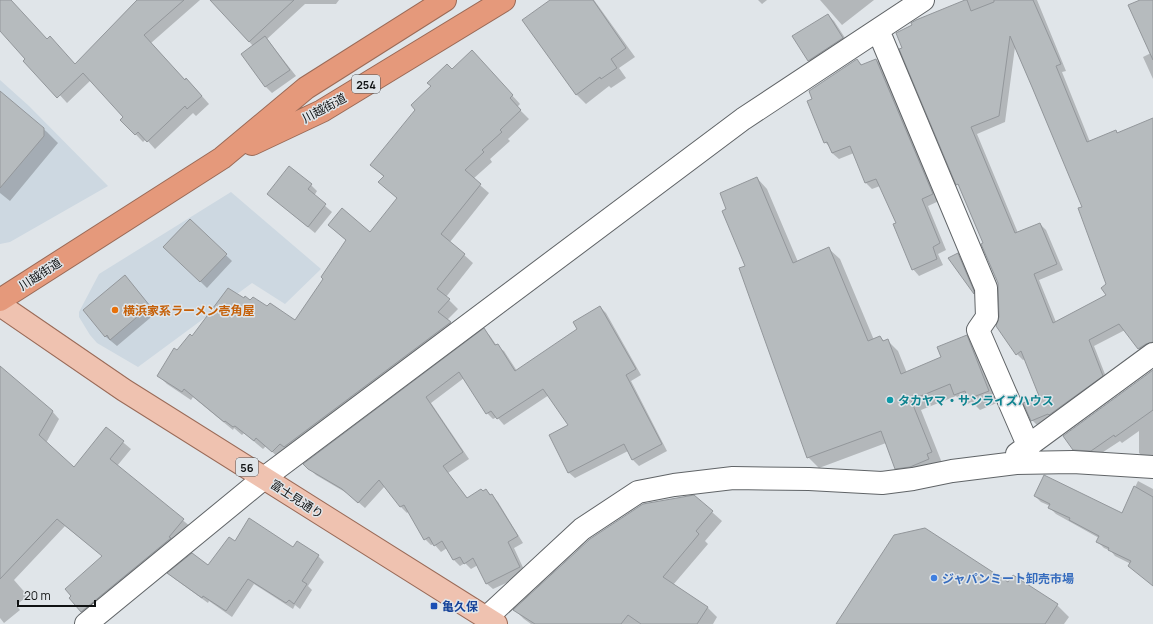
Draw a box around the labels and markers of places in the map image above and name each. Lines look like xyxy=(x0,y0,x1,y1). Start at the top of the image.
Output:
place label: 横浜家系ラーメン壱角屋 xyxy=(123,302,255,319)
marker: 横浜家系ラーメン壱角屋 xyxy=(110,305,120,315)
place label: タカヤマ・サンライズハウス xyxy=(898,392,1054,409)
marker: タカヤマ・サンライズハウス xyxy=(885,395,895,405)
place label: ジャパンミート卸売市場 xyxy=(942,570,1074,587)
marker: ジャパンミート卸売市場 xyxy=(929,573,939,583)
place label: 亀久保 xyxy=(442,598,478,615)
marker: 亀久保 xyxy=(429,601,439,611)

